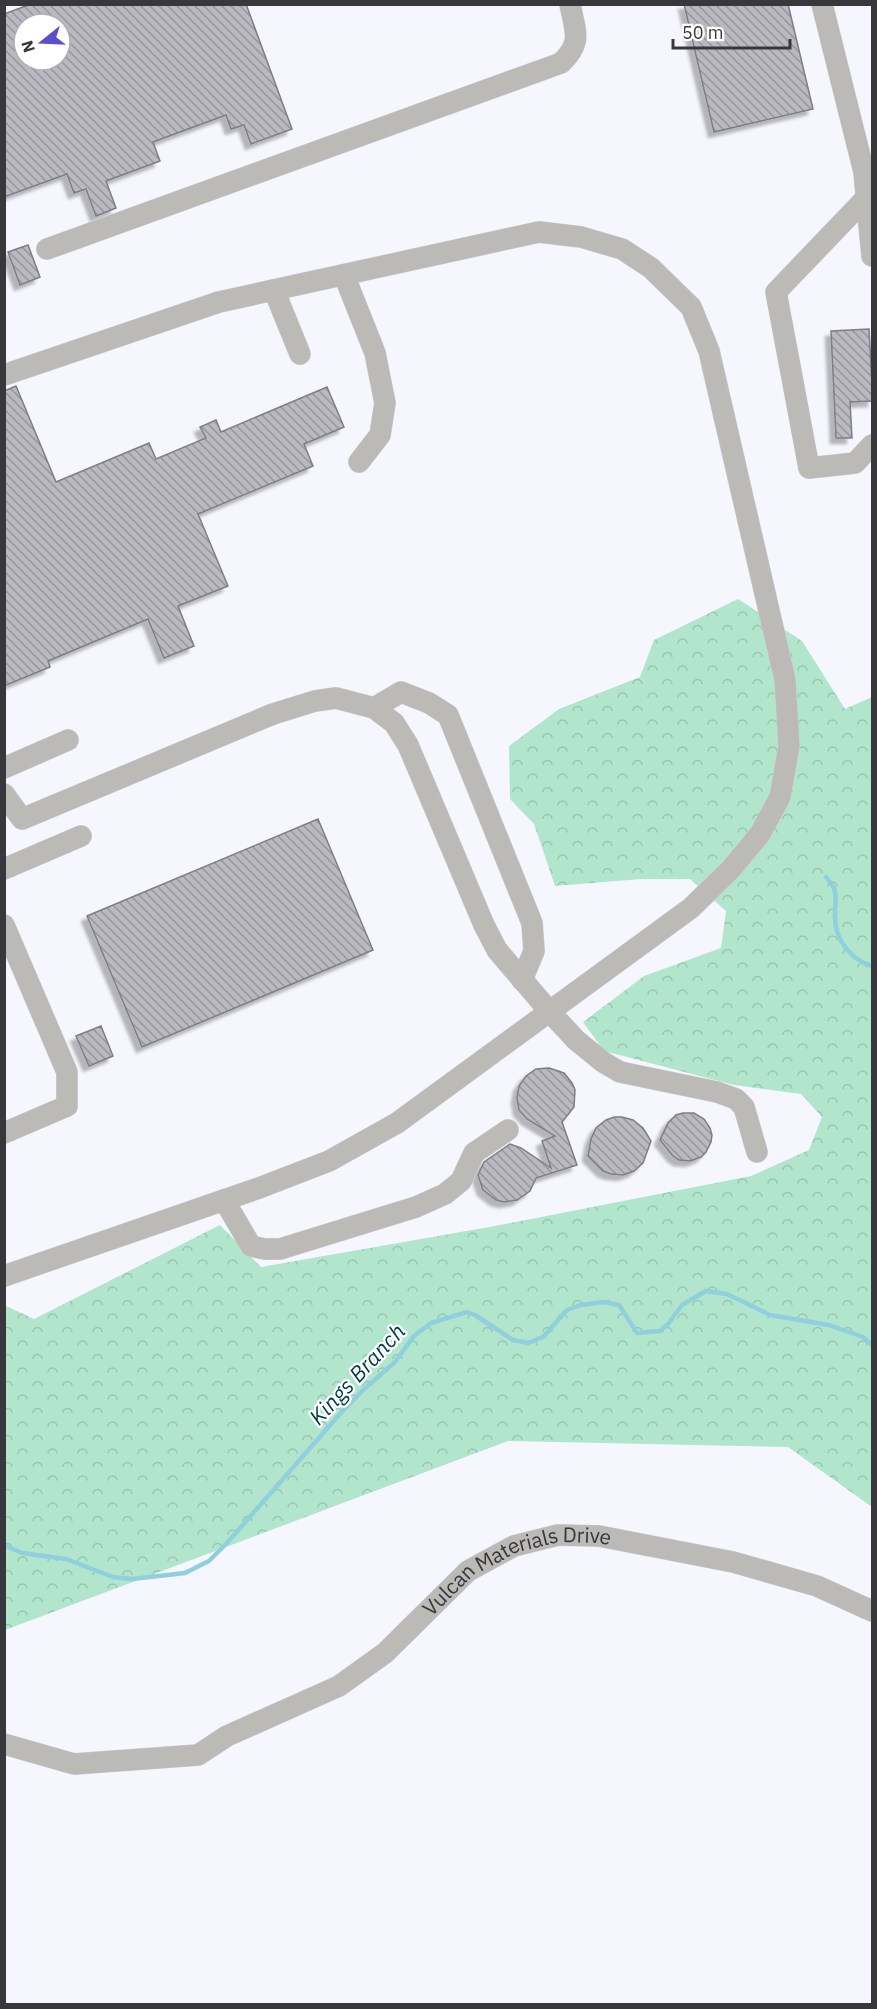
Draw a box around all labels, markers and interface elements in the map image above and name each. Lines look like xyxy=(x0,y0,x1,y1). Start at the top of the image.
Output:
north arrow xyxy=(12,12,72,72)
scale bar xyxy=(673,12,790,50)
text: 50 m xyxy=(682,21,724,44)
text: N xyxy=(16,38,39,55)
water label: Kings Branch xyxy=(302,1317,411,1431)
street label: Vulcan Materials Drive xyxy=(416,1520,614,1621)

